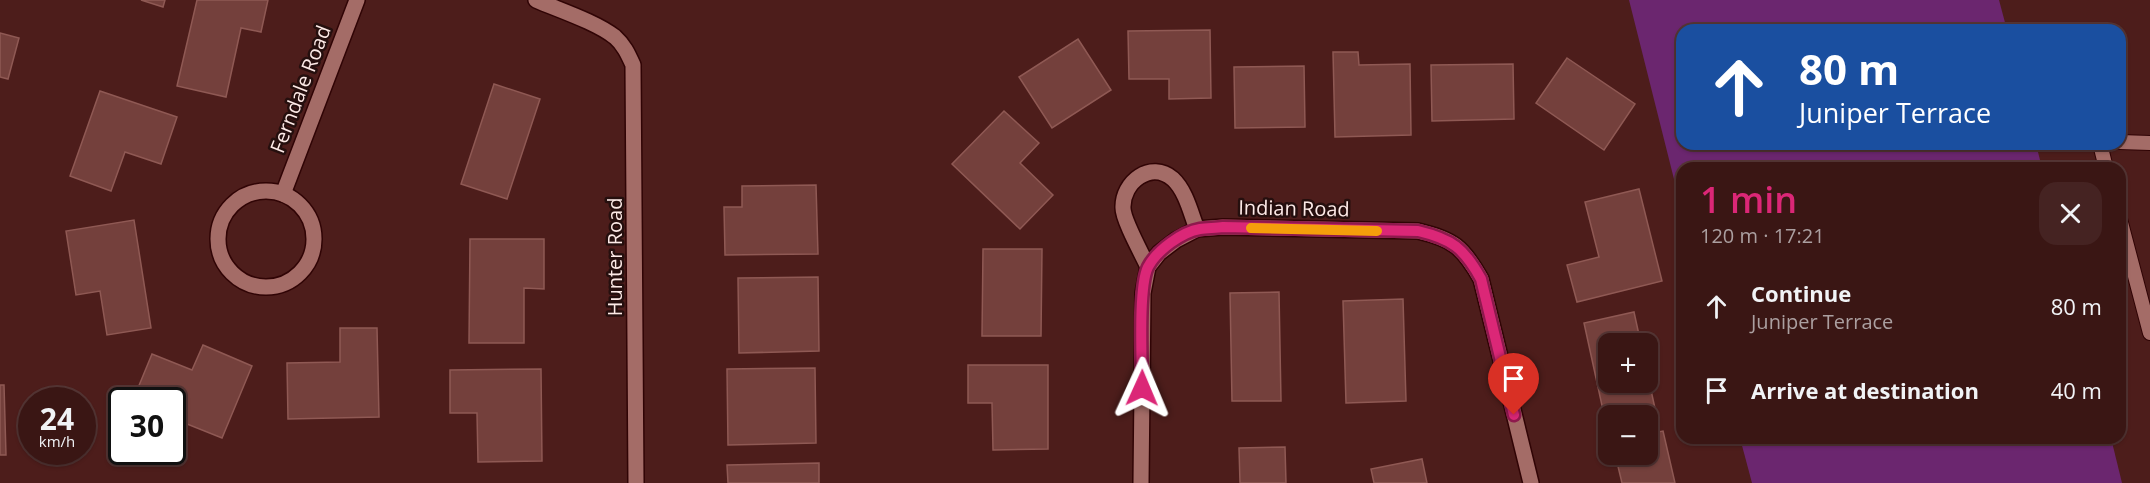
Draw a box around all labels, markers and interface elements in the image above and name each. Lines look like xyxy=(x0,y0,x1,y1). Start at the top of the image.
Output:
street label: Ferndale Road xyxy=(263,21,337,157)
text: 80 m xyxy=(1799,40,1899,97)
icon: ahead xyxy=(1700,48,1778,126)
text: Juniper Terrace xyxy=(1799,94,1991,131)
text: 1 min xyxy=(1700,175,1797,224)
button: close xyxy=(2039,182,2102,245)
street label: Indian Road xyxy=(1238,194,1350,222)
street label: Hunter Road xyxy=(601,198,628,316)
text: 120 m · 17:21 xyxy=(1700,222,1825,249)
text: Continue xyxy=(1751,278,1851,308)
icon: ahead xyxy=(1700,290,1733,323)
text: 80 m xyxy=(2051,291,2102,321)
text: Juniper Terrace xyxy=(1751,308,1893,335)
map controls xyxy=(1598,333,1658,465)
button: + xyxy=(1598,333,1658,393)
pin xyxy=(1488,353,1539,415)
position arrow xyxy=(1110,356,1174,420)
icon: arrive xyxy=(1497,362,1530,395)
icon: arrive xyxy=(1700,374,1733,407)
text: Arrive at destination xyxy=(1751,375,1979,405)
text: 40 m xyxy=(2051,375,2102,405)
speed limit sign: 30 xyxy=(108,387,186,465)
text: 24 xyxy=(40,398,74,439)
button: − xyxy=(1598,405,1658,465)
text: km/h xyxy=(39,431,75,451)

